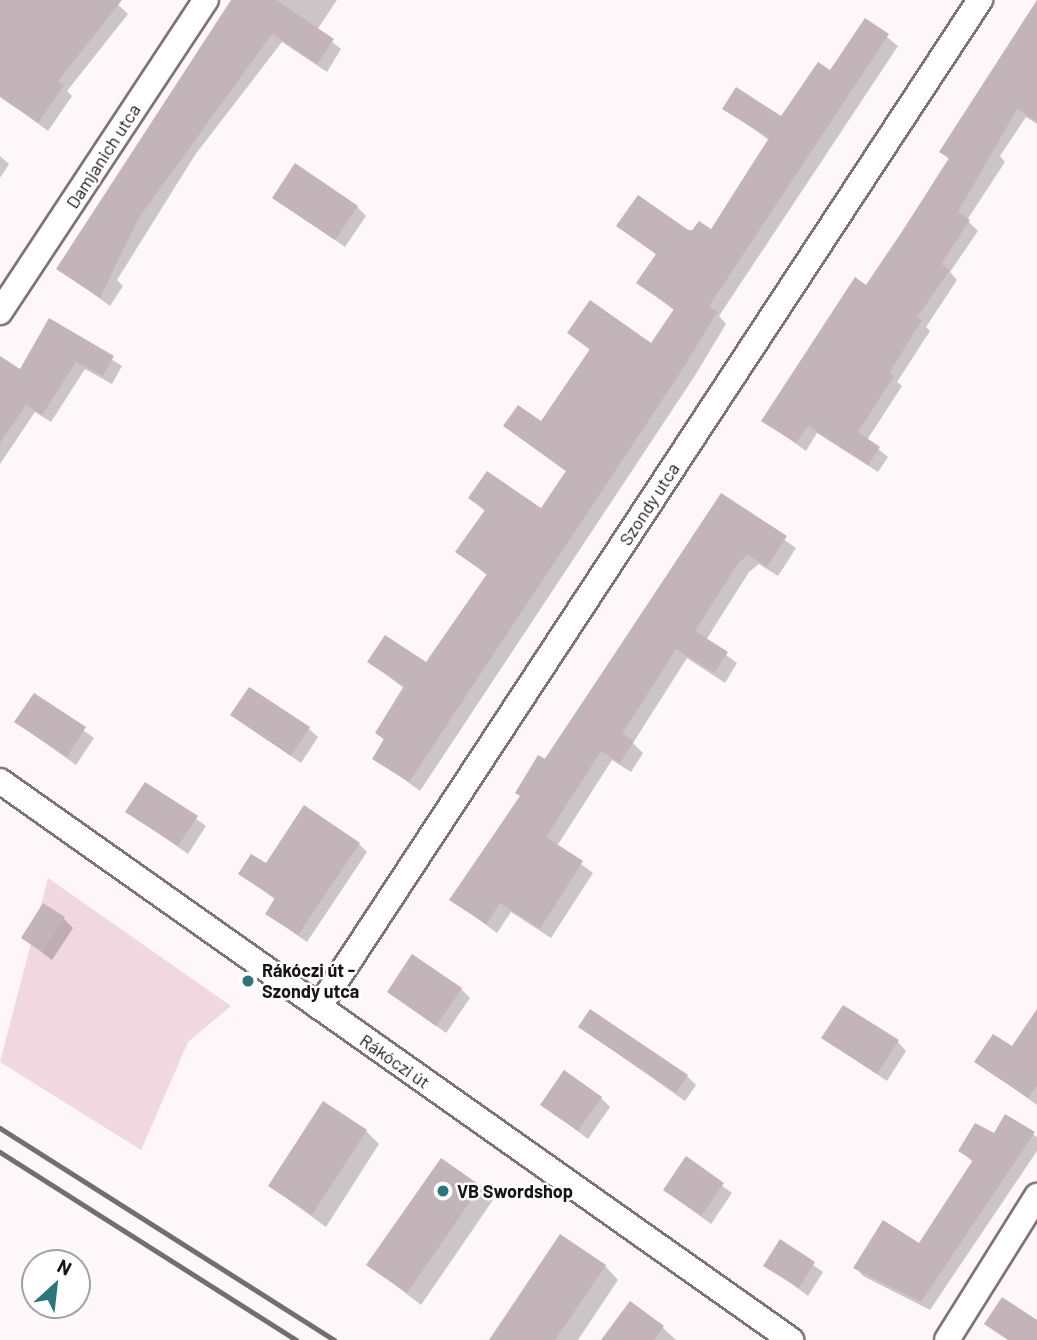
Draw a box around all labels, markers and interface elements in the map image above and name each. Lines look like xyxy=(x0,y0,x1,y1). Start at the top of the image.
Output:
street label: Damjanich utca xyxy=(61,100,145,212)
street label: Szondy utca xyxy=(614,459,684,549)
place label: Rákóczi út - Szondy utca xyxy=(262,960,359,1002)
marker: Rákóczi út - Szondy utca xyxy=(240,973,256,989)
street label: Rákóczi út xyxy=(356,1029,434,1093)
place label: VB Swordshop xyxy=(457,1180,573,1202)
marker: VB Swordshop xyxy=(435,1183,451,1199)
north arrow xyxy=(21,1249,91,1319)
text: N xyxy=(54,1254,76,1280)

